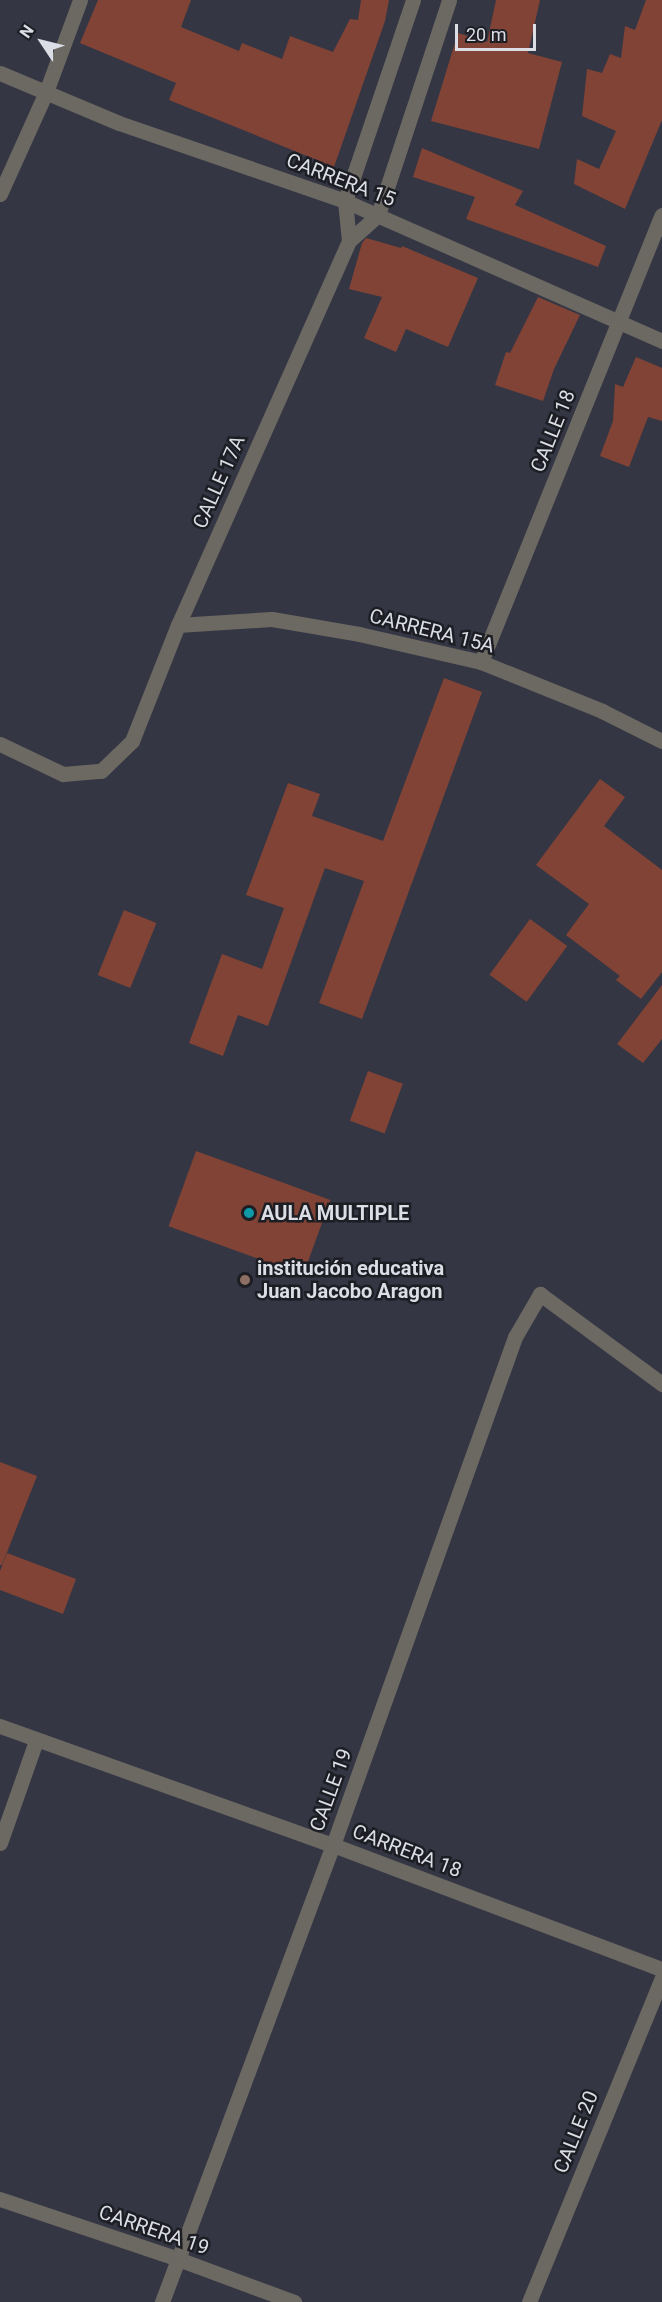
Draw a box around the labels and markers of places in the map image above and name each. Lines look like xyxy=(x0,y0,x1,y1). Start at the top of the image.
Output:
place label: AULA MULTIPLE xyxy=(261,1201,409,1225)
marker: AULA MULTIPLE xyxy=(242,1206,256,1220)
place label: institución educativa Juan Jacobo Aragon xyxy=(257,1256,444,1303)
marker: institución educativa Juan Jacobo Aragon xyxy=(238,1273,252,1287)

